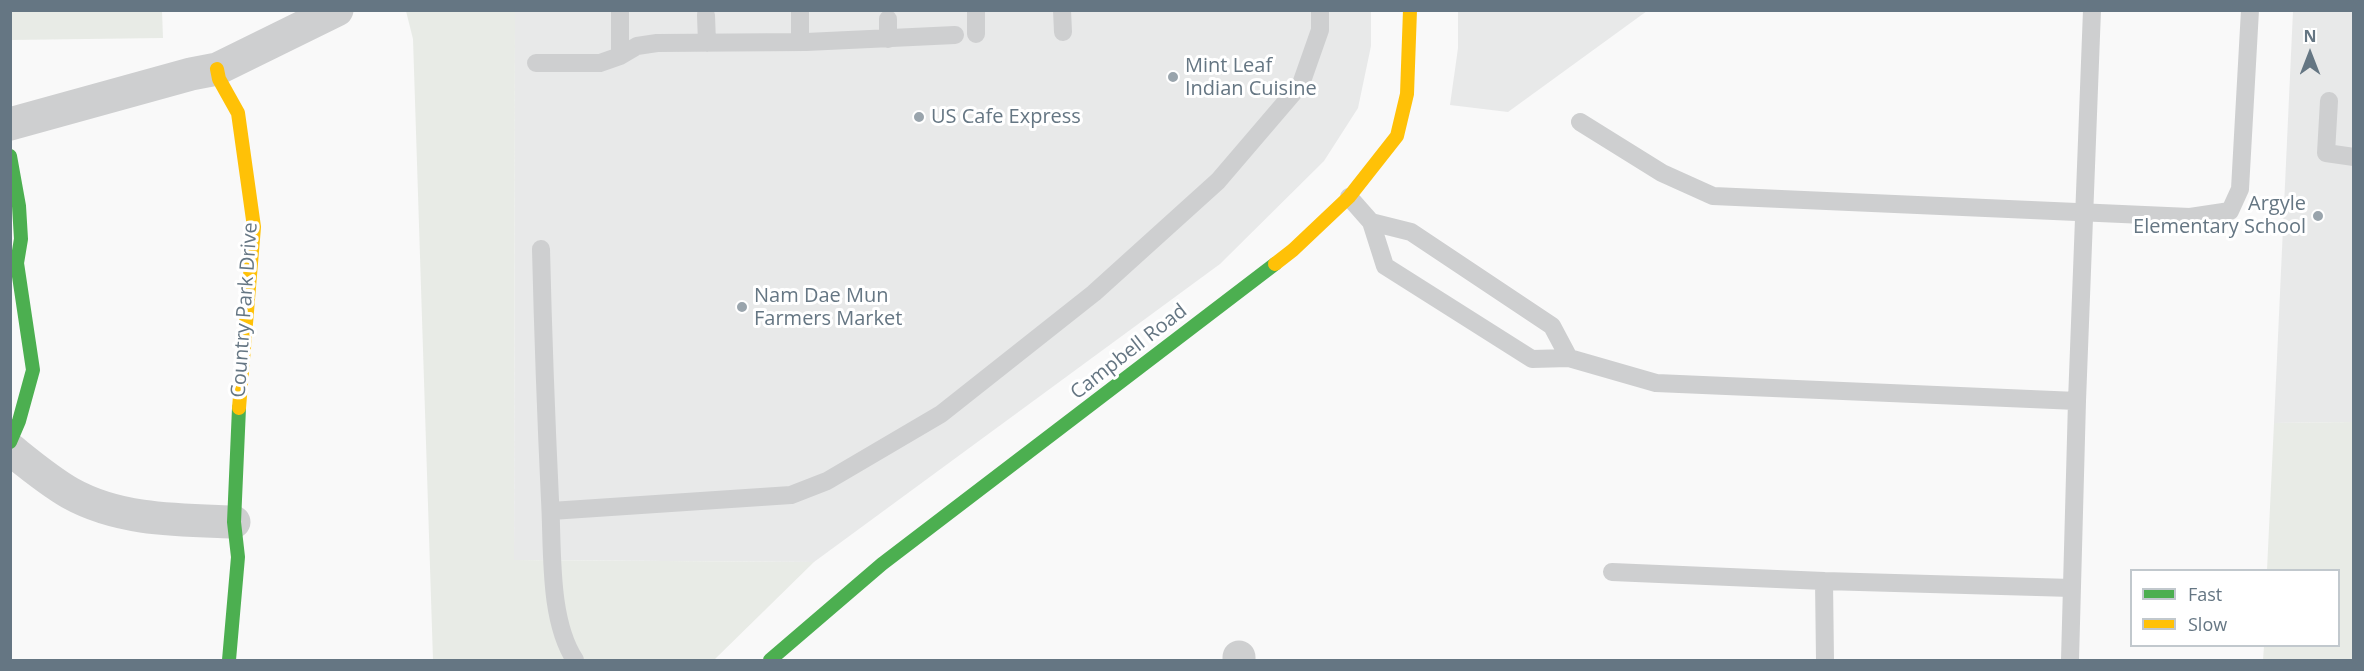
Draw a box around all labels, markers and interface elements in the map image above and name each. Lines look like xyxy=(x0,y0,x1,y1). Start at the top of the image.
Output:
north arrow xyxy=(2280,24,2340,84)
text: N xyxy=(2303,25,2317,47)
place label: Mint Leaf Indian Cuisine xyxy=(1185,54,1317,101)
marker: Mint Leaf Indian Cuisine xyxy=(1166,70,1180,84)
place label: US Cafe Express xyxy=(931,105,1081,129)
marker: US Cafe Express xyxy=(912,110,926,124)
place label: Argyle Elementary School xyxy=(2133,192,2306,239)
marker: Argyle Elementary School xyxy=(2311,209,2325,223)
street label: Country Park Drive xyxy=(227,222,263,398)
place label: Nam Dae Mun Farmers Market xyxy=(754,284,902,331)
street label: Campbell Road xyxy=(1066,299,1192,405)
marker: Nam Dae Mun Farmers Market xyxy=(735,300,749,314)
legend xyxy=(2130,569,2340,647)
text: Fast xyxy=(2188,582,2222,606)
text: Slow xyxy=(2188,612,2227,636)

